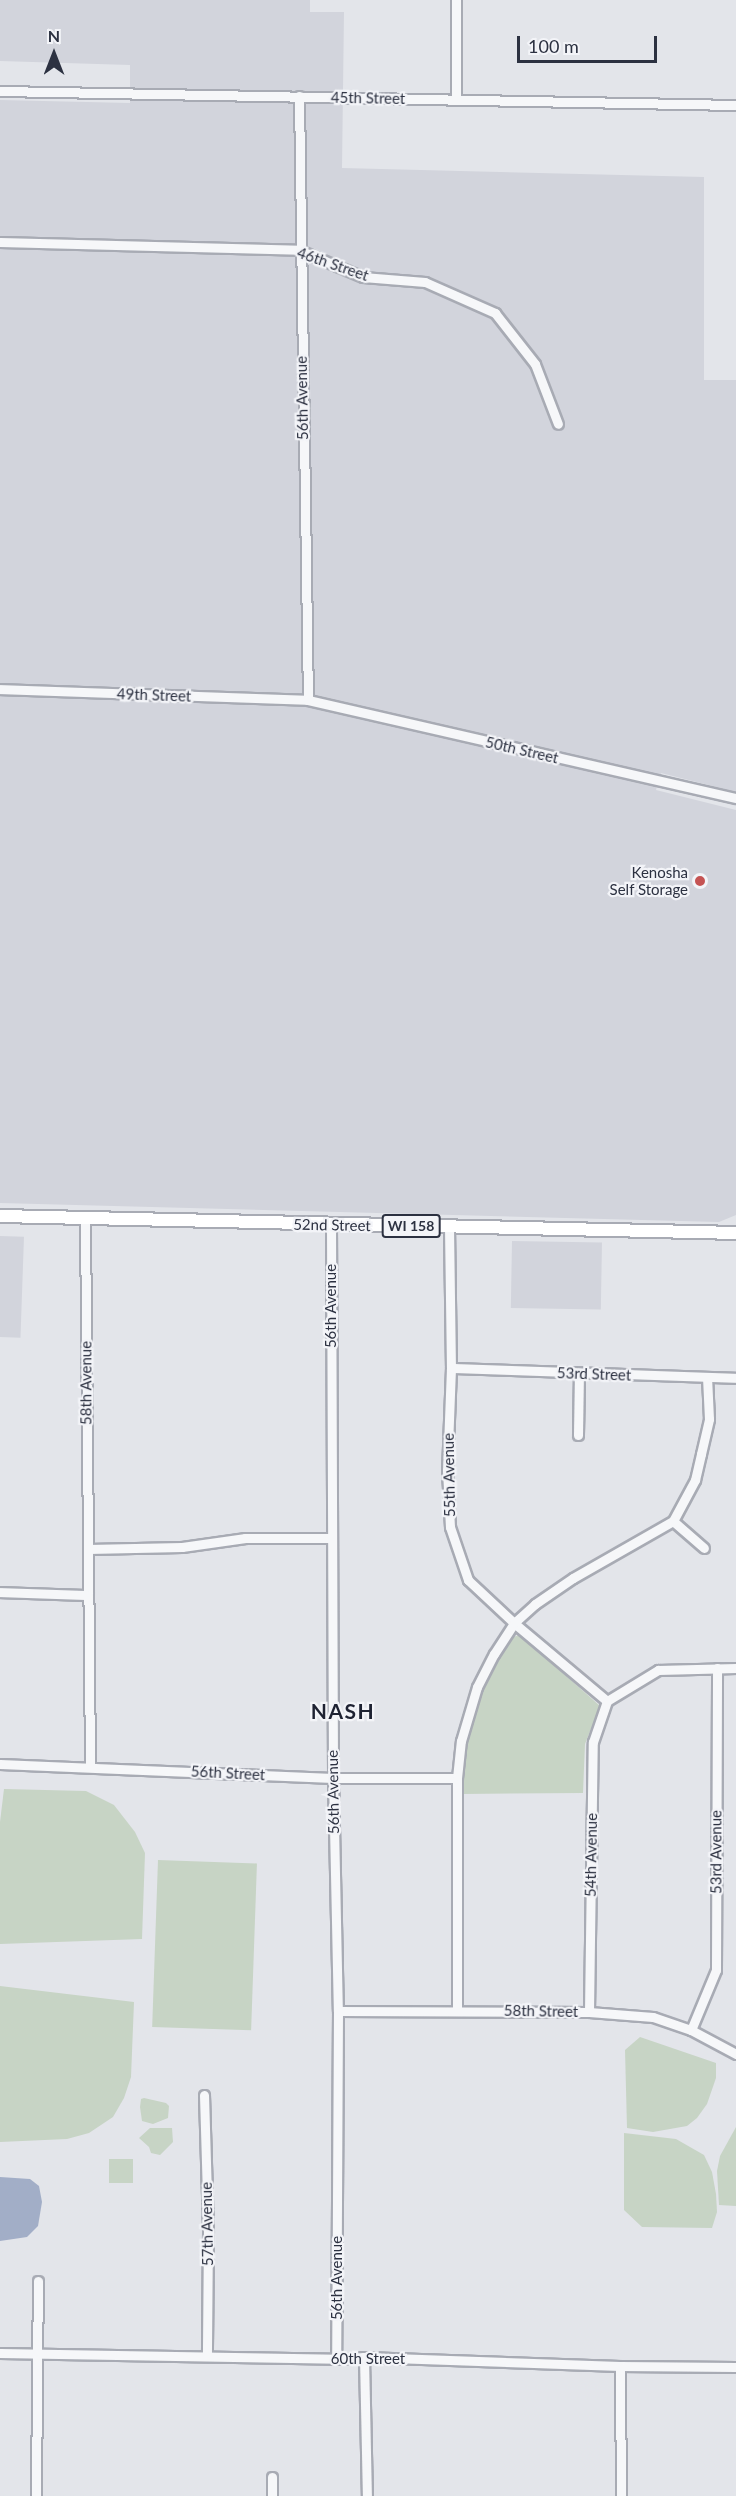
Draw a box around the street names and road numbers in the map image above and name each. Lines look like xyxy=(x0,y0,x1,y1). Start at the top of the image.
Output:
street label: 45th Street xyxy=(331,88,405,108)
street label: 46th Street xyxy=(295,243,371,285)
street label: 56th Avenue xyxy=(292,356,312,440)
street label: 49th Street xyxy=(116,685,192,705)
street label: 50th Street xyxy=(484,733,560,767)
street label: 52nd Street xyxy=(293,1215,371,1235)
road number: WI 158 xyxy=(381,1215,441,1237)
street label: 56th Avenue xyxy=(322,1264,340,1348)
street label: 58th Avenue xyxy=(77,1341,95,1425)
street label: 53rd Street xyxy=(557,1364,631,1384)
street label: 55th Avenue xyxy=(439,1433,459,1517)
street label: 56th Avenue xyxy=(323,1750,343,1834)
street label: 56th Street xyxy=(190,1762,266,1784)
street label: 53rd Avenue xyxy=(707,1810,725,1894)
street label: 54th Avenue xyxy=(581,1813,601,1897)
street label: 58th Street xyxy=(504,2001,578,2021)
street label: 57th Avenue xyxy=(197,2182,217,2266)
street label: 56th Avenue xyxy=(328,2236,346,2320)
street label: 60th Street xyxy=(331,2350,405,2368)

